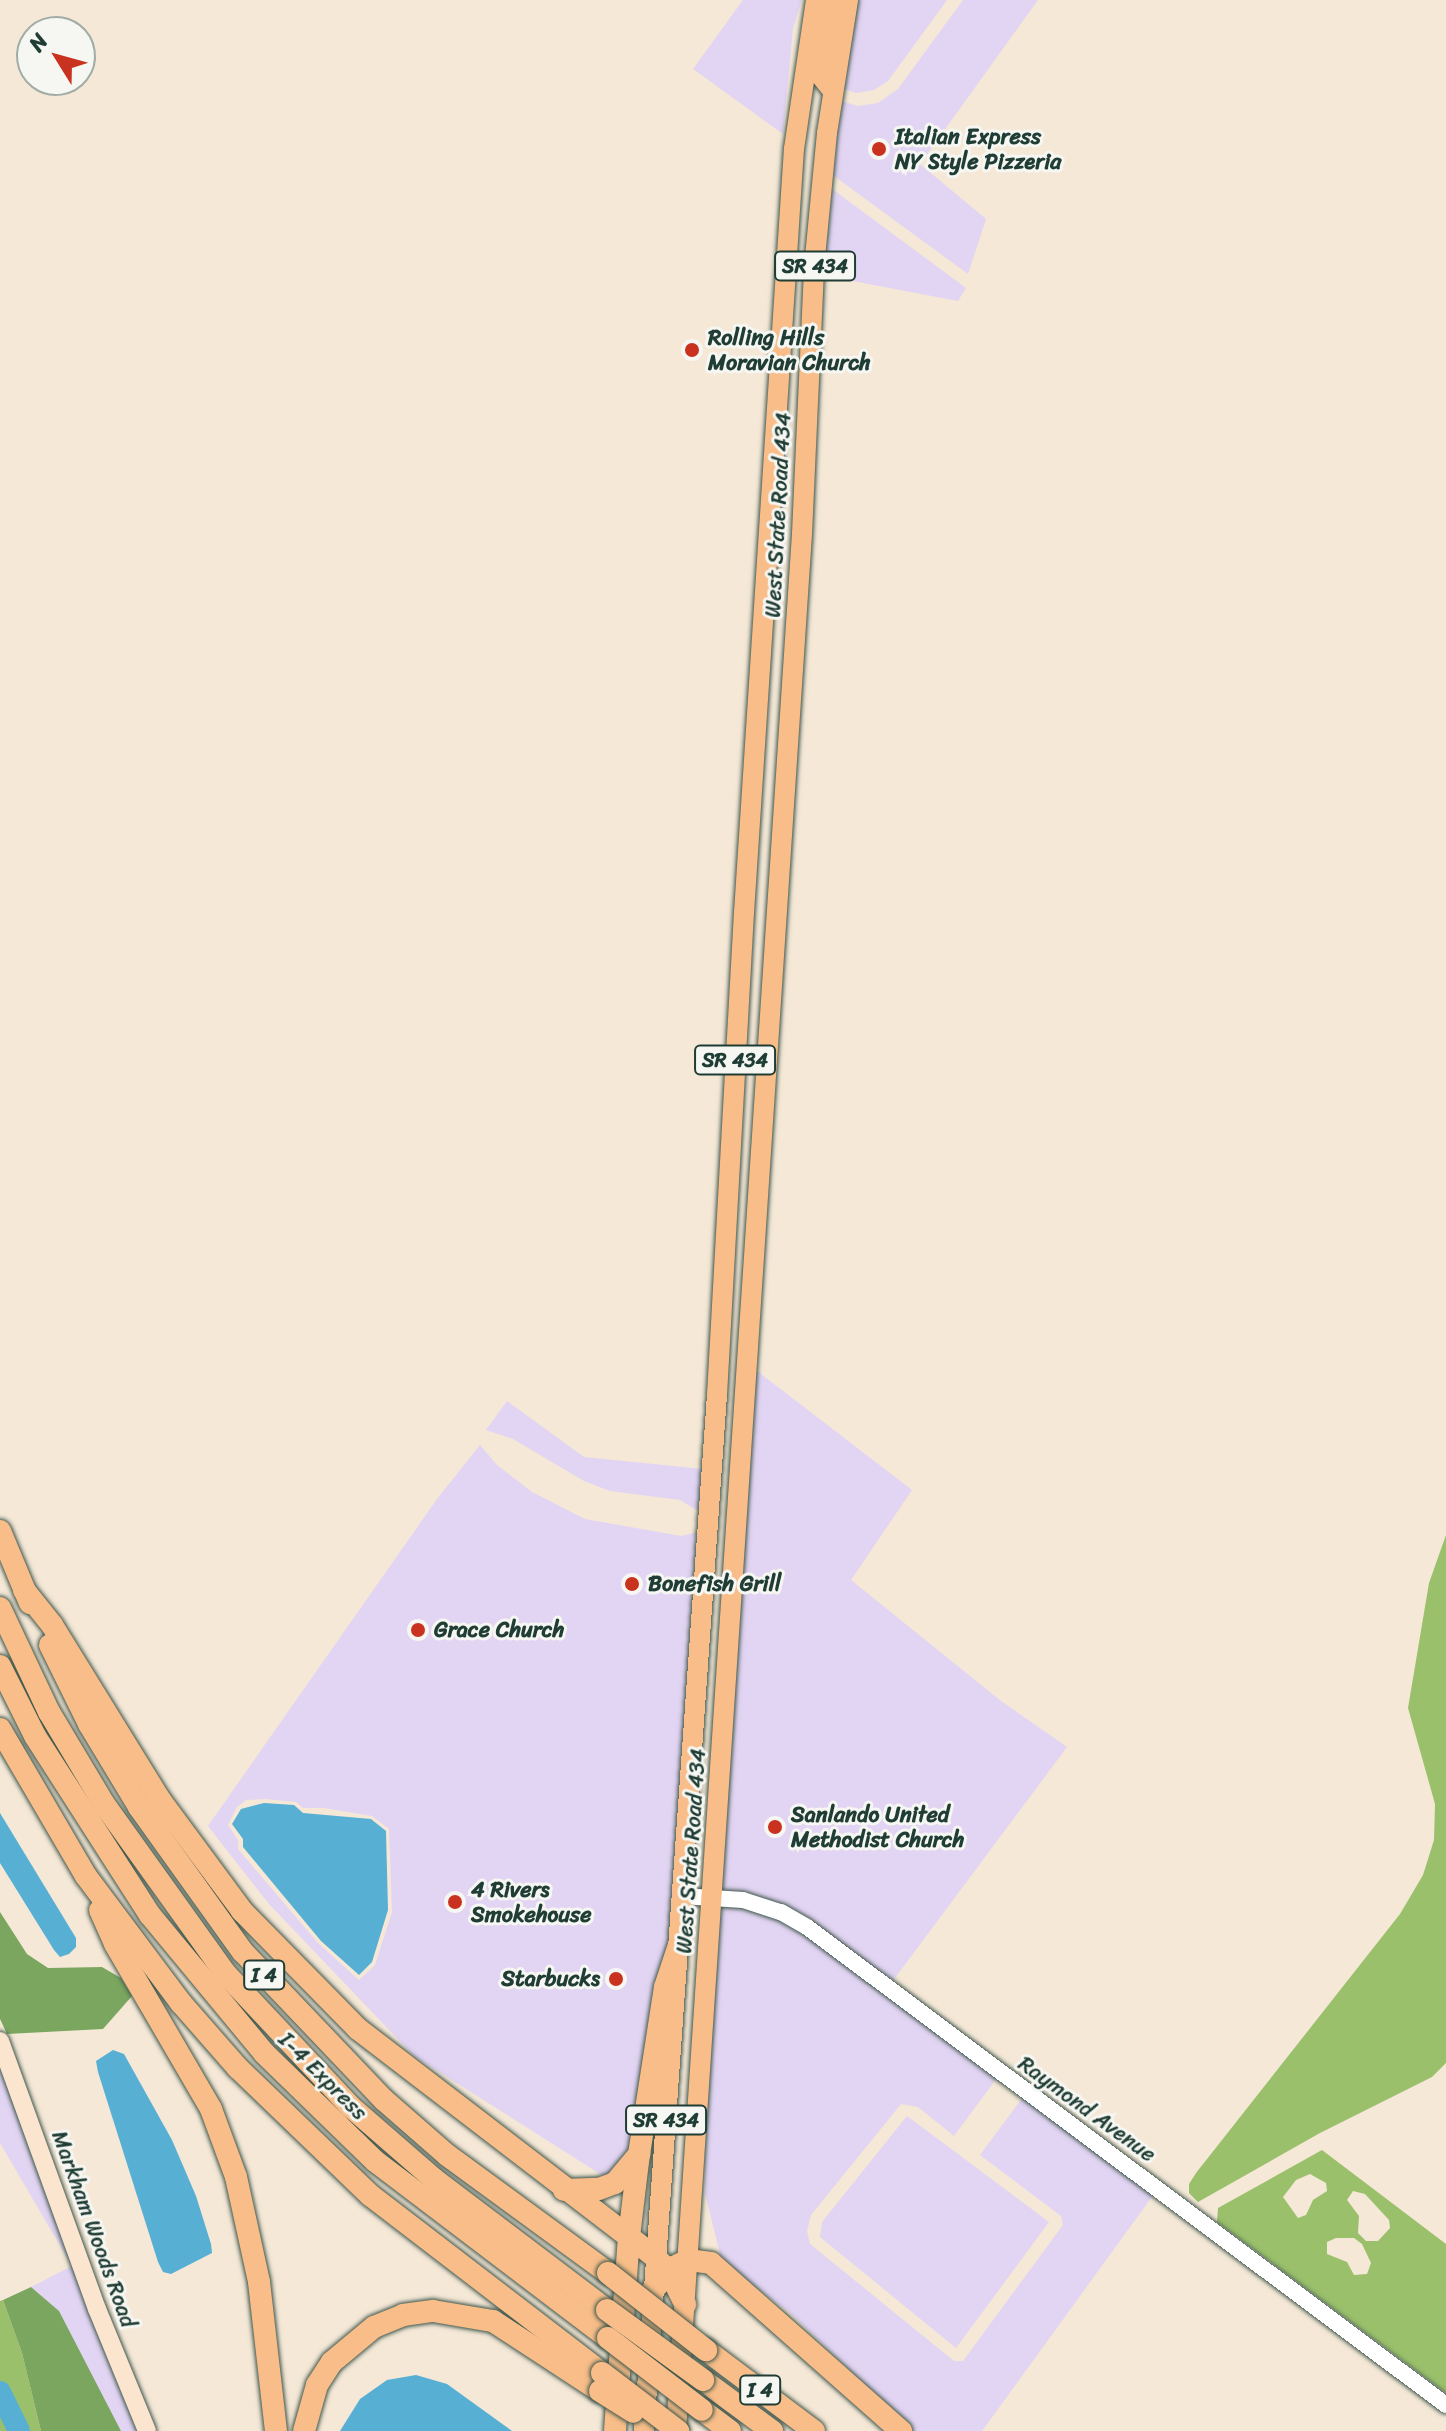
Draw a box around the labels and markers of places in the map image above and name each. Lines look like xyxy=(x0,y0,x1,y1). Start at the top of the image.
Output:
place label: Italian Express NY Style Pizzeria xyxy=(895,123,1064,174)
marker: Italian Express NY Style Pizzeria xyxy=(870,140,888,158)
place label: Rolling Hills Moravian Church xyxy=(708,324,871,376)
marker: Rolling Hills Moravian Church xyxy=(683,341,701,359)
place label: Bonefish Grill xyxy=(648,1571,781,1597)
marker: Bonefish Grill xyxy=(623,1575,641,1593)
place label: Grace Church xyxy=(434,1617,564,1643)
marker: Grace Church xyxy=(409,1621,427,1639)
place label: Sanlando United Methodist Church xyxy=(791,1801,964,1852)
marker: Sanlando United Methodist Church xyxy=(766,1818,784,1836)
place label: 4 Rivers Smokehouse xyxy=(471,1876,592,1928)
marker: 4 Rivers Smokehouse xyxy=(446,1893,464,1911)
place label: Starbucks xyxy=(501,1966,600,1992)
marker: Starbucks xyxy=(607,1970,625,1988)

